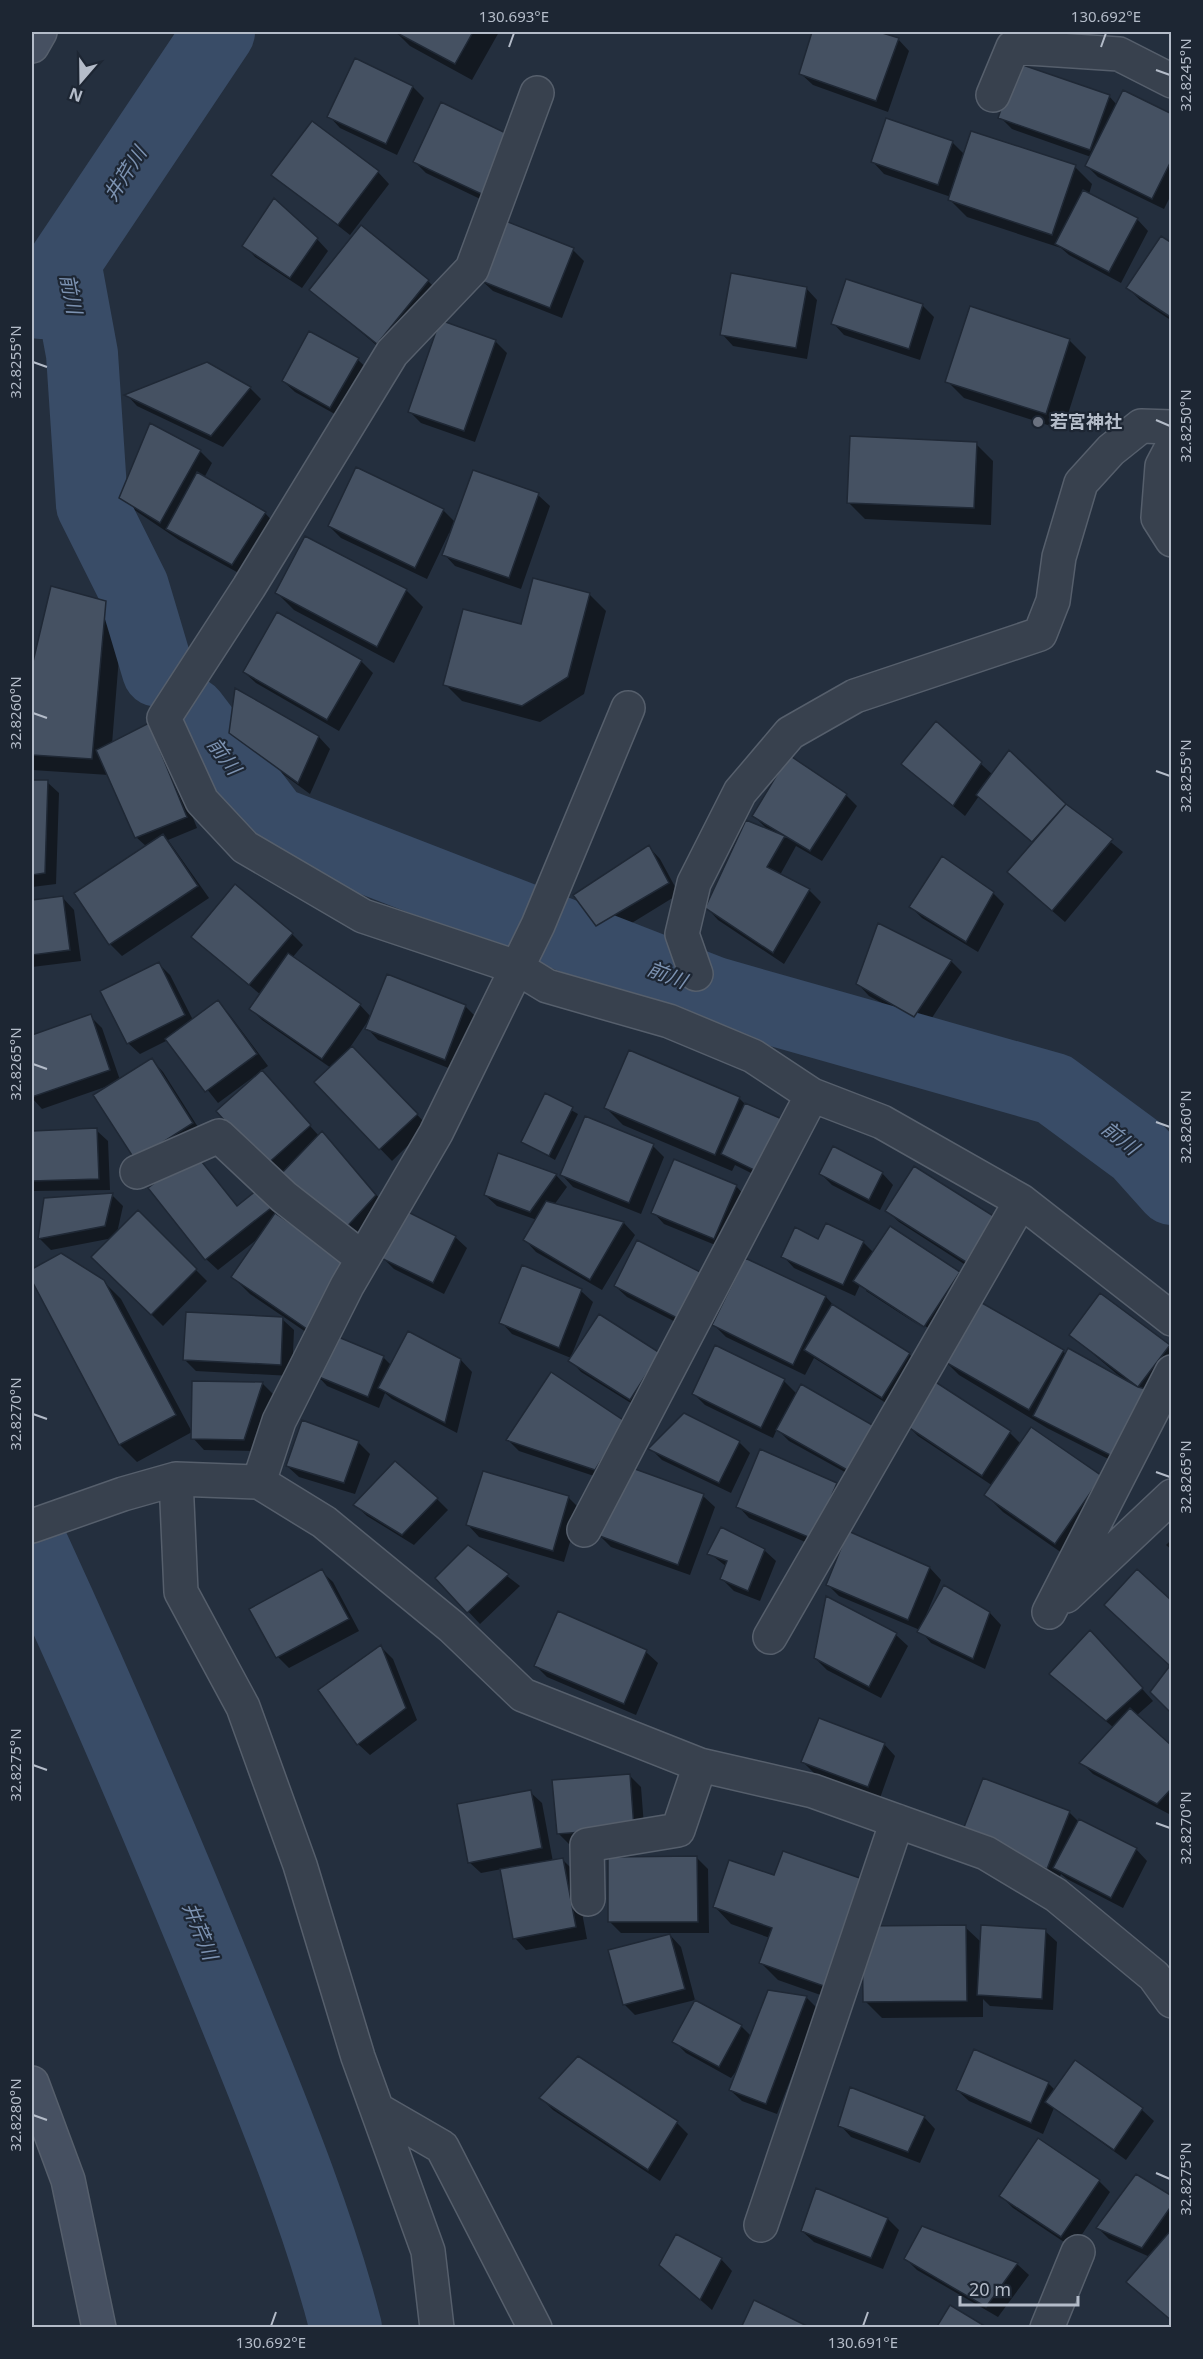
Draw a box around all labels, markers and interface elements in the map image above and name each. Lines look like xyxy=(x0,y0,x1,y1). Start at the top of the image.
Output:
text: 130.693°E xyxy=(479,6,549,26)
text: 130.692°E xyxy=(1071,6,1141,26)
text: 32.8245°N xyxy=(1175,38,1195,112)
north arrow xyxy=(51,51,111,111)
text: N xyxy=(66,83,86,108)
water label: 井芹川 xyxy=(97,140,153,206)
water label: 前川 xyxy=(54,272,89,318)
text: 32.8255°N xyxy=(5,325,25,399)
text: 32.8250°N xyxy=(1175,389,1195,463)
place label: 若宮神社 xyxy=(1050,409,1122,433)
marker: 若宮神社 xyxy=(1031,415,1045,429)
text: 32.8260°N xyxy=(5,676,25,750)
water label: 前川 xyxy=(202,732,248,781)
text: 32.8255°N xyxy=(1175,739,1195,813)
water label: 前川 xyxy=(644,955,693,995)
text: 32.8265°N xyxy=(5,1027,25,1101)
text: 32.8260°N xyxy=(1175,1090,1195,1164)
water label: 前川 xyxy=(1096,1115,1146,1162)
text: 32.8270°N xyxy=(5,1377,25,1451)
text: 32.8265°N xyxy=(1175,1440,1195,1514)
text: 32.8275°N xyxy=(5,1728,25,1802)
text: 32.8270°N xyxy=(1175,1791,1195,1865)
water label: 井芹川 xyxy=(177,1898,225,1966)
text: 32.8280°N xyxy=(5,2078,25,2152)
text: 32.8275°N xyxy=(1175,2142,1195,2216)
scale bar xyxy=(960,2269,1078,2307)
text: 20 m xyxy=(969,2277,1011,2301)
text: 130.692°E xyxy=(236,2332,306,2352)
text: 130.691°E xyxy=(828,2332,898,2352)

